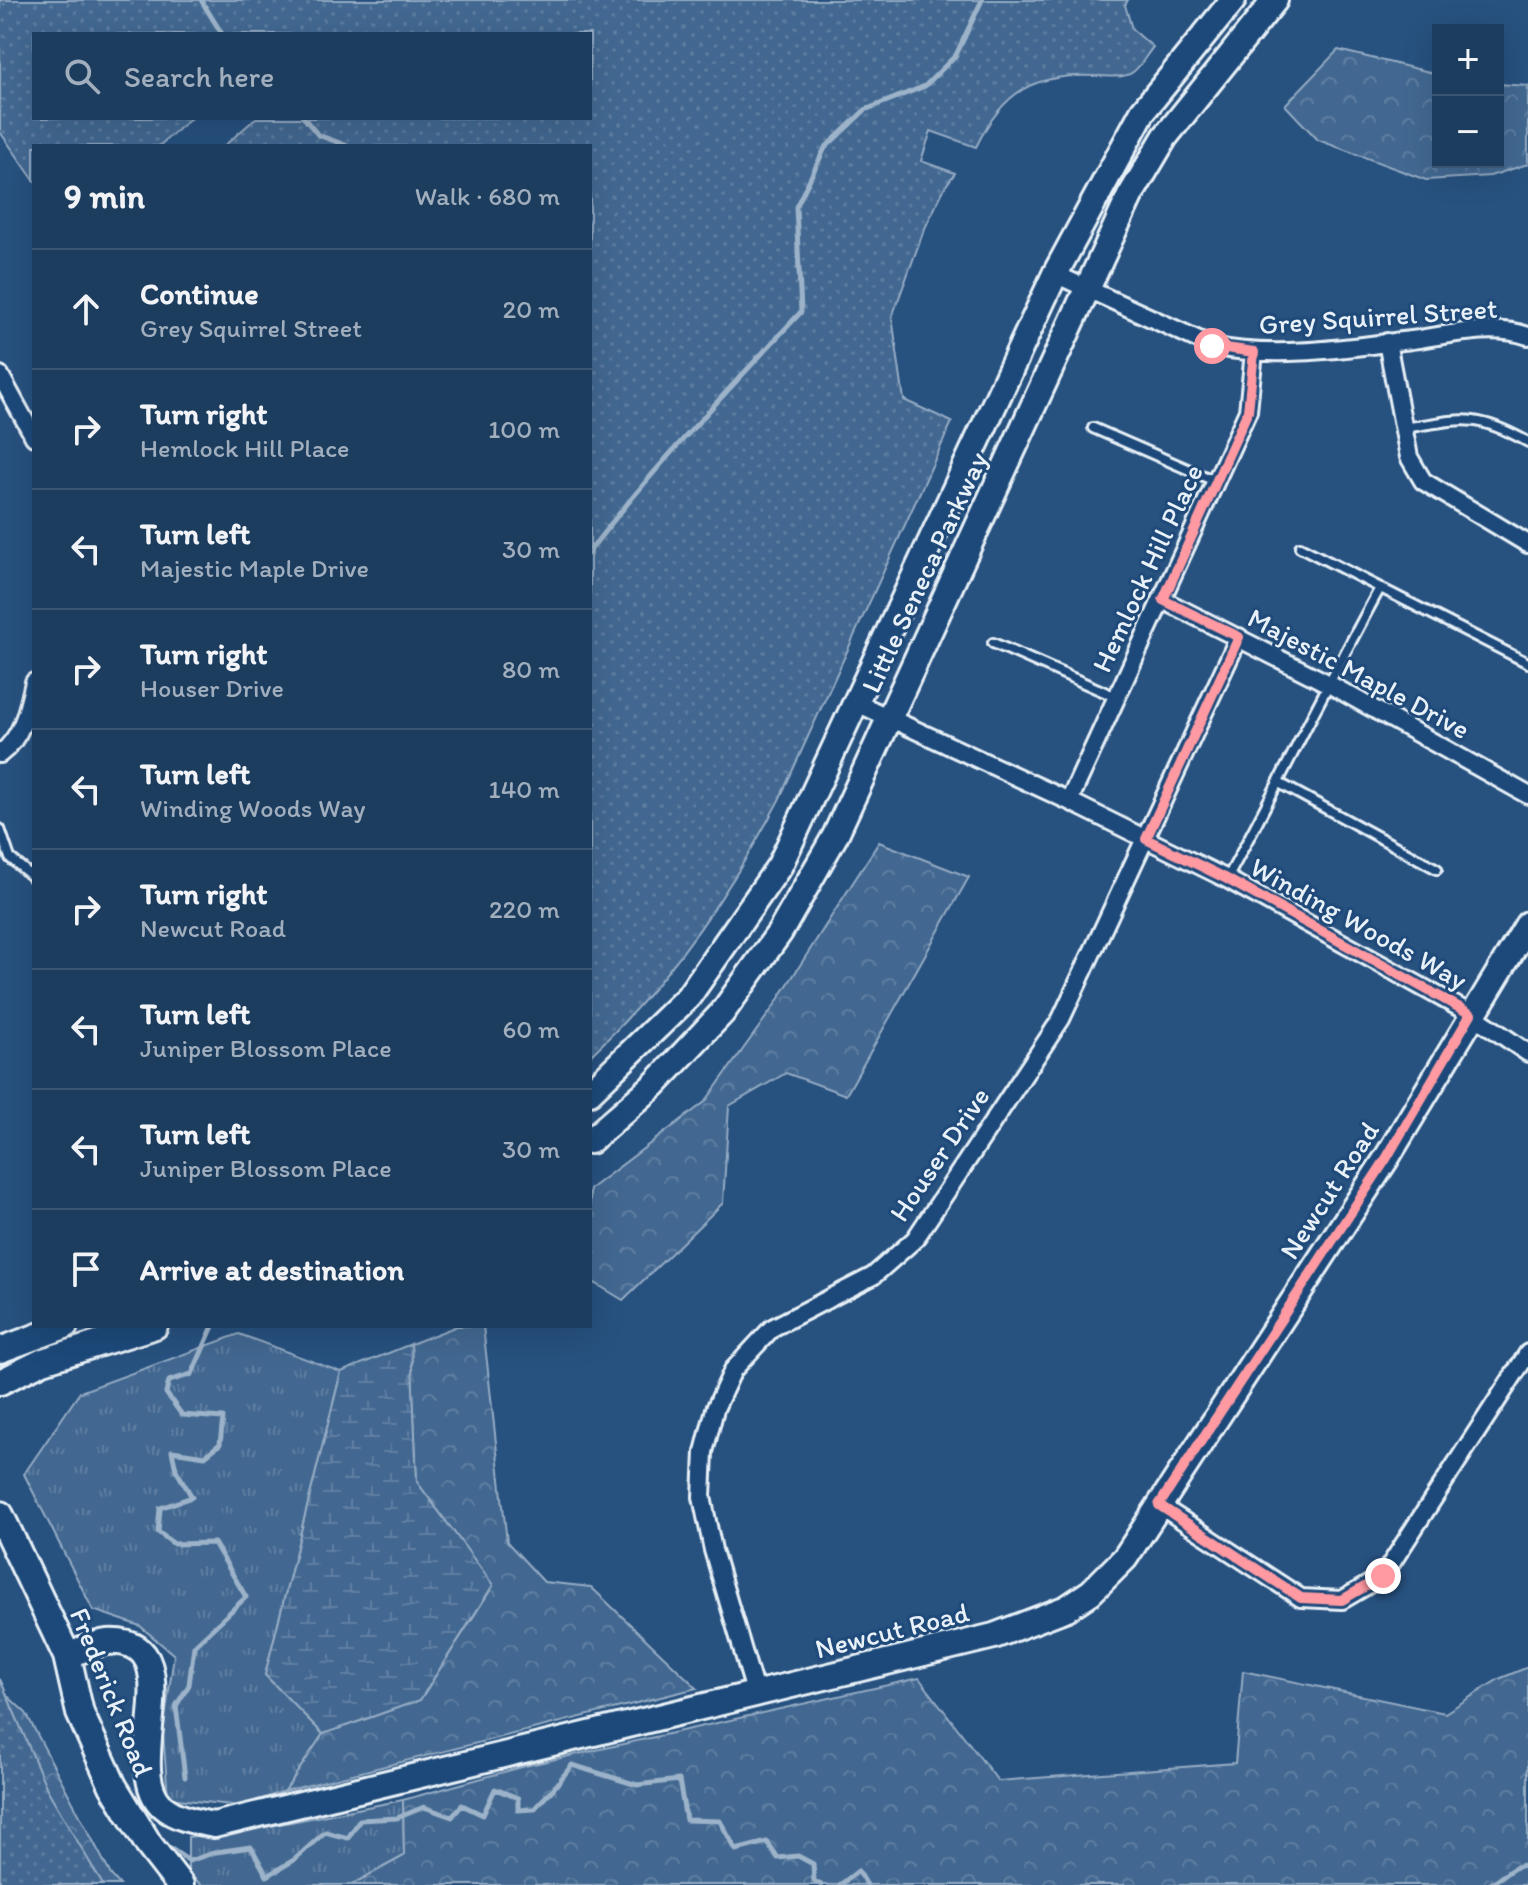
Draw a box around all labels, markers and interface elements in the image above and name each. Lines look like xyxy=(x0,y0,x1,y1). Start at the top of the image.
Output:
map controls xyxy=(1432,24,1504,168)
button: + xyxy=(1432,24,1504,96)
search box xyxy=(32,32,592,120)
icon: search xyxy=(60,54,104,98)
text: Search here xyxy=(124,58,274,95)
button: − xyxy=(1432,96,1504,168)
text: 9 min xyxy=(64,176,145,217)
text: Walk · 680 m xyxy=(415,180,560,212)
text: Continue xyxy=(140,275,259,312)
icon: ahead xyxy=(64,287,108,331)
street label: Grey Squirrel Street xyxy=(1258,291,1498,341)
text: 20 m xyxy=(503,293,560,325)
text: Grey Squirrel Street xyxy=(140,312,362,344)
route start xyxy=(1194,328,1230,364)
text: Turn right xyxy=(140,395,268,432)
icon: right xyxy=(64,407,108,451)
text: 100 m xyxy=(488,413,560,445)
text: Hemlock Hill Place xyxy=(140,432,349,464)
street label: Little Seneca Parkway xyxy=(853,446,995,698)
street label: Hemlock Hill Place xyxy=(1084,459,1210,677)
text: Turn left xyxy=(140,515,251,552)
icon: left xyxy=(64,527,108,571)
text: 30 m xyxy=(502,533,560,565)
text: Majestic Maple Drive xyxy=(140,552,369,584)
street label: Majestic Maple Drive xyxy=(1242,600,1476,746)
text: Turn right xyxy=(140,635,268,672)
icon: right xyxy=(64,647,108,691)
text: 80 m xyxy=(502,653,560,685)
text: Houser Drive xyxy=(140,672,284,704)
text: Turn left xyxy=(140,755,251,792)
icon: left xyxy=(64,767,108,811)
text: 140 m xyxy=(489,773,560,805)
text: Winding Woods Way xyxy=(140,792,366,824)
street label: Winding Woods Way xyxy=(1245,849,1473,997)
text: Turn right xyxy=(140,875,268,912)
icon: right xyxy=(64,887,108,931)
text: 220 m xyxy=(489,893,560,925)
text: Newcut Road xyxy=(140,912,286,944)
text: Turn left xyxy=(140,995,251,1032)
icon: left xyxy=(64,1007,108,1051)
text: 60 m xyxy=(503,1013,560,1045)
text: Juniper Blossom Place xyxy=(140,1032,392,1064)
street label: Houser Drive xyxy=(882,1080,996,1228)
street label: Newcut Road xyxy=(1272,1114,1386,1265)
text: Turn left xyxy=(140,1115,251,1152)
icon: left xyxy=(64,1127,108,1171)
text: 30 m xyxy=(502,1133,560,1165)
text: Juniper Blossom Place xyxy=(140,1152,392,1184)
icon: arrive xyxy=(64,1247,108,1291)
text: Arrive at destination xyxy=(140,1251,404,1288)
route end xyxy=(1365,1558,1401,1594)
street label: Newcut Road xyxy=(812,1594,973,1666)
street label: Frederick Road xyxy=(63,1603,161,1781)

